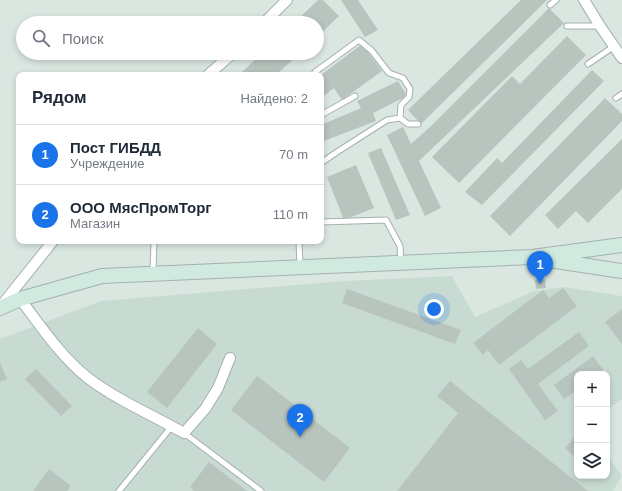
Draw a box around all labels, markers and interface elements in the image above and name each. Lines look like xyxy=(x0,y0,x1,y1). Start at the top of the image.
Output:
search box xyxy=(16,16,324,60)
icon: search xyxy=(30,27,52,49)
text: Поиск xyxy=(62,30,104,47)
text: Рядом xyxy=(32,88,87,107)
text: Найдено: 2 xyxy=(240,91,308,106)
text: Пост ГИБДД xyxy=(70,139,161,156)
text: 1 xyxy=(41,147,49,162)
text: 70 m xyxy=(279,147,308,162)
text: Учреждение xyxy=(70,156,145,171)
text: ООО МясПромТорг xyxy=(70,199,212,216)
text: 2 xyxy=(41,207,49,222)
text: 110 m xyxy=(273,207,308,222)
text: Магазин xyxy=(70,216,120,231)
pin: 1 xyxy=(527,251,553,284)
your location xyxy=(424,299,444,319)
map controls xyxy=(574,371,610,479)
button: + xyxy=(574,371,610,407)
pin: 2 xyxy=(287,404,313,437)
button: − xyxy=(574,407,610,443)
button: layers xyxy=(574,443,610,479)

